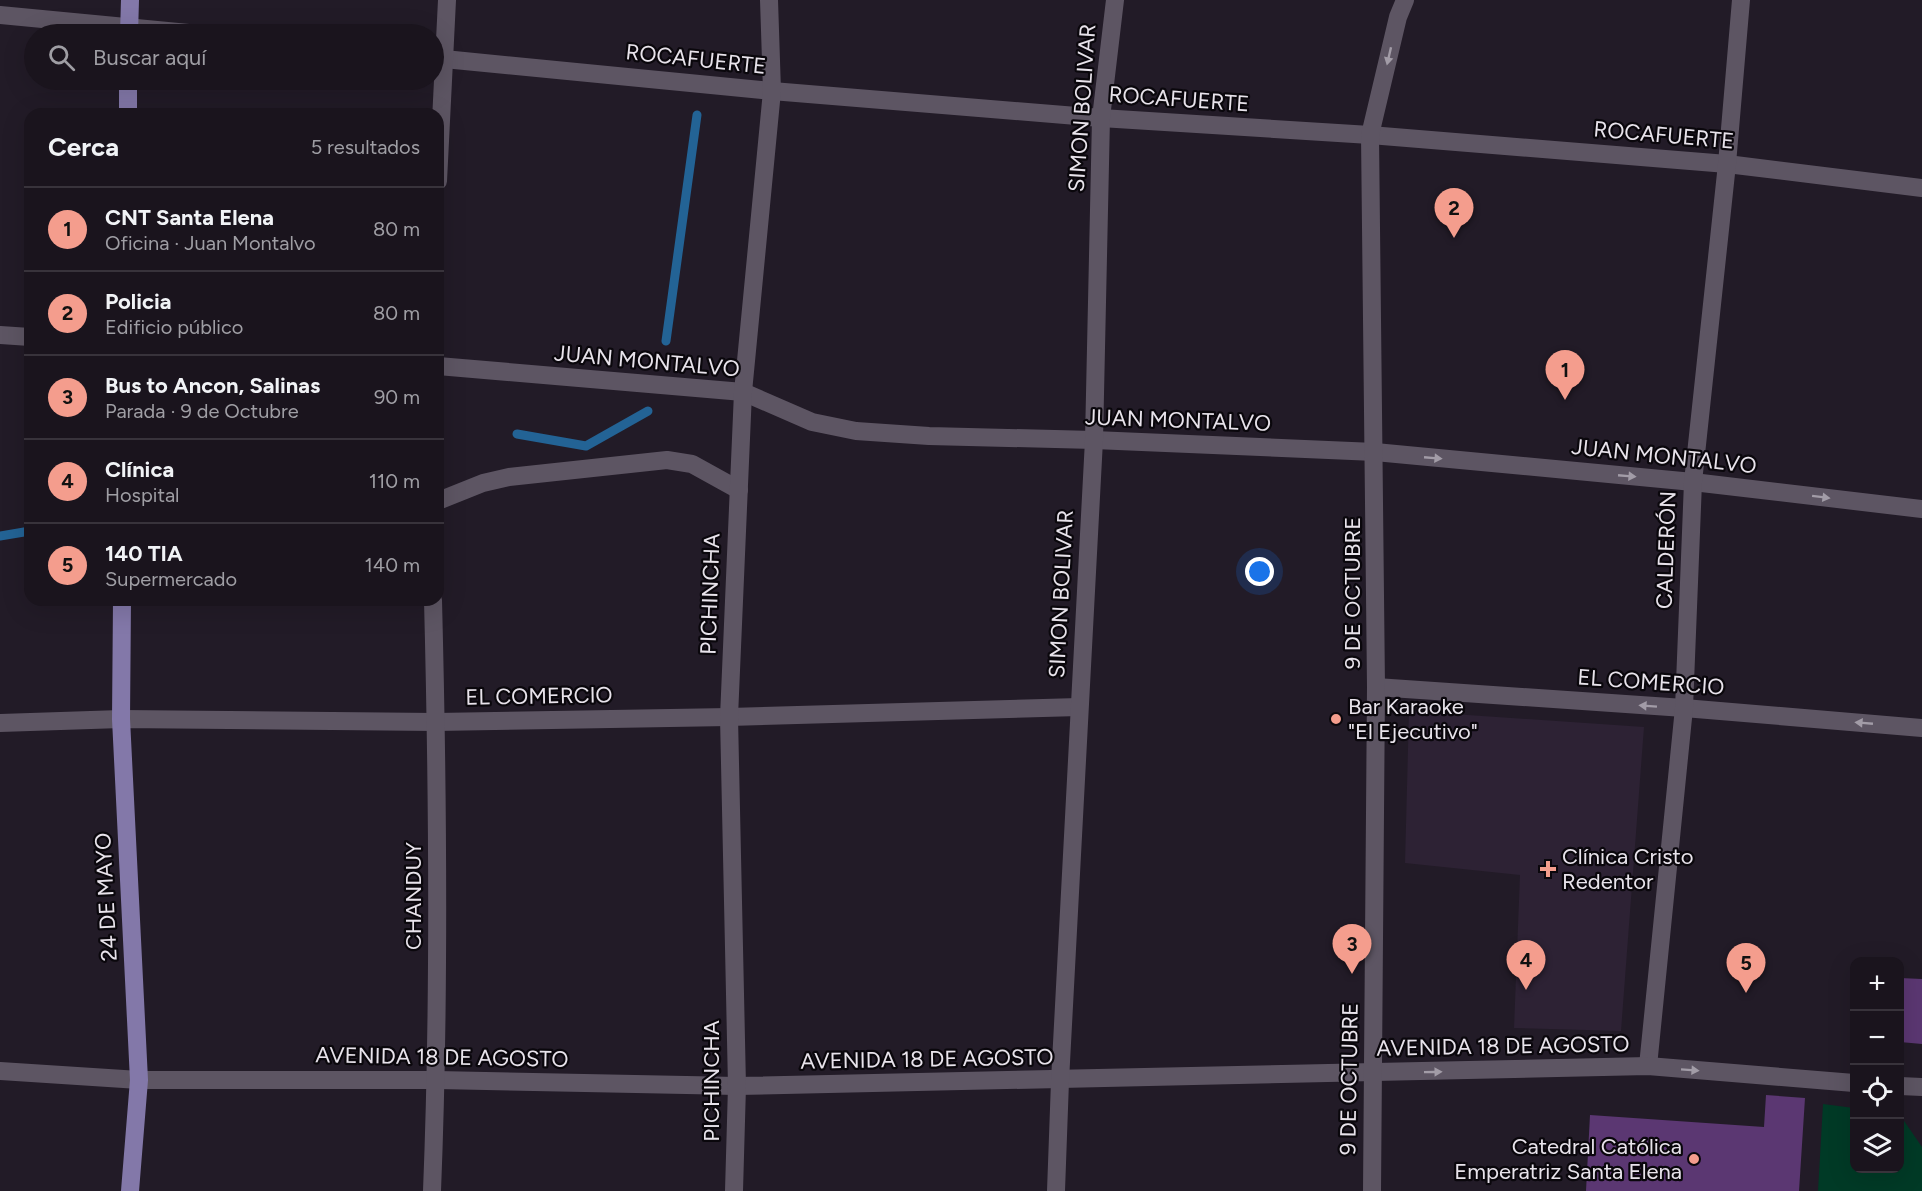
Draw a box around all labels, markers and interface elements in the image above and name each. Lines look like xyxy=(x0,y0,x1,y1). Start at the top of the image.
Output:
street label: SIMON BOLIVAR xyxy=(1063,23,1101,193)
search box xyxy=(24,24,444,90)
street label: ROCAFUERTE xyxy=(624,38,768,80)
icon: search xyxy=(45,41,78,74)
text: Buscar aquí xyxy=(93,44,206,71)
one-way arrow xyxy=(1383,47,1393,65)
street label: ROCAFUERTE xyxy=(1108,81,1250,117)
street label: ROCAFUERTE xyxy=(1593,115,1735,155)
text: Cerca xyxy=(48,131,119,163)
text: 5 resultados xyxy=(311,135,420,159)
pin: 2 xyxy=(1434,188,1474,238)
text: CNT Santa Elena xyxy=(105,204,274,231)
text: 1 xyxy=(63,217,72,241)
text: 80 m xyxy=(373,217,420,241)
text: Oficina · Juan Montalvo xyxy=(105,231,316,255)
text: Policia xyxy=(105,288,172,315)
text: 2 xyxy=(62,301,73,325)
text: 80 m xyxy=(373,301,420,325)
text: Edificio público xyxy=(105,315,243,339)
street label: JUAN MONTALVO xyxy=(553,339,741,383)
pin: 1 xyxy=(1546,350,1584,400)
text: Bus to Ancon, Salinas xyxy=(105,372,320,399)
text: 3 xyxy=(62,385,73,409)
text: 90 m xyxy=(374,385,420,409)
text: Parada · 9 de Octubre xyxy=(105,399,299,423)
street label: JUAN MONTALVO xyxy=(1084,403,1272,437)
street label: JUAN MONTALVO xyxy=(1570,433,1758,479)
one-way arrow xyxy=(1423,453,1442,463)
text: Clínica xyxy=(105,456,174,483)
text: 4 xyxy=(61,469,74,493)
text: 110 m xyxy=(369,469,420,493)
one-way arrow xyxy=(1618,471,1637,481)
text: Hospital xyxy=(105,483,180,507)
street label: CALDERÓN xyxy=(1650,490,1682,610)
one-way arrow xyxy=(1811,492,1830,502)
street label: SIMON BOLIVAR xyxy=(1043,509,1079,679)
street label: 9 DE OCTUBRE xyxy=(1339,517,1366,669)
street label: PICHINCHA xyxy=(694,533,726,655)
text: 140 TIA xyxy=(105,540,183,567)
text: 5 xyxy=(62,553,73,577)
text: 140 m xyxy=(365,553,420,577)
your location xyxy=(1245,557,1274,586)
text: Supermercado xyxy=(105,567,237,591)
street label: EL COMERCIO xyxy=(1577,663,1725,701)
street label: EL COMERCIO xyxy=(465,681,613,711)
place label: Bar Karaoke "El Ejecutivo" xyxy=(1348,693,1478,745)
one-way arrow xyxy=(1639,701,1658,711)
marker: Bar Karaoke "El Ejecutivo" xyxy=(1329,712,1343,726)
one-way arrow xyxy=(1854,718,1873,728)
street label: 24 DE MAYO xyxy=(89,832,123,962)
street label: CHANDUY xyxy=(400,841,427,950)
place label: Clínica Cristo Redentor xyxy=(1562,843,1693,895)
marker: Clínica Cristo Redentor xyxy=(1539,860,1557,878)
pin: 3 xyxy=(1332,924,1372,974)
pin: 4 xyxy=(1506,940,1546,990)
pin: 5 xyxy=(1726,944,1766,993)
map controls xyxy=(1850,957,1904,1173)
button: + xyxy=(1850,957,1904,1011)
street label: 9 DE OCTUBRE xyxy=(1334,1003,1364,1155)
button: − xyxy=(1850,1011,1904,1065)
street label: PICHINCHA xyxy=(698,1020,725,1142)
street label: AVENIDA 18 DE AGOSTO xyxy=(1376,1030,1630,1062)
street label: AVENIDA 18 DE AGOSTO xyxy=(315,1041,569,1073)
street label: AVENIDA 18 DE AGOSTO xyxy=(800,1043,1054,1075)
one-way arrow xyxy=(1681,1065,1700,1075)
button: locate xyxy=(1850,1065,1904,1119)
one-way arrow xyxy=(1423,1067,1442,1077)
button: layers xyxy=(1850,1119,1904,1173)
place label: Catedral Católica Emperatriz Santa Elena xyxy=(1454,1133,1682,1185)
marker: Catedral Católica Emperatriz Santa Elena xyxy=(1687,1152,1701,1166)

